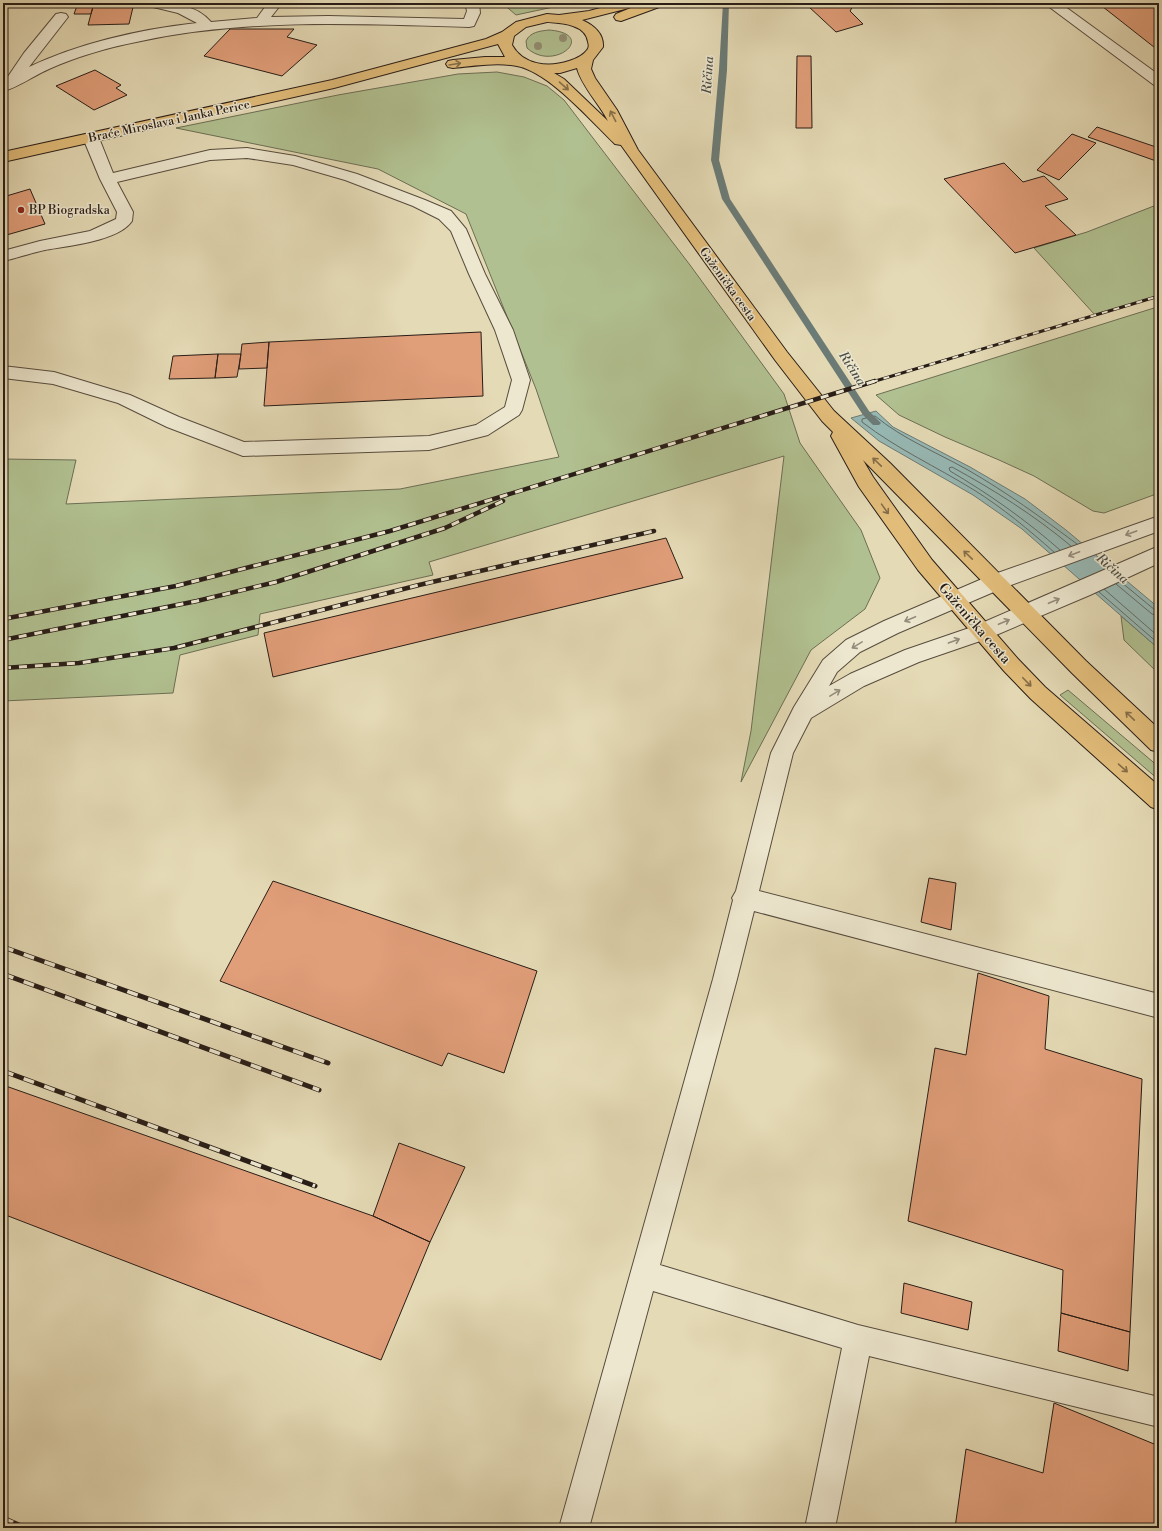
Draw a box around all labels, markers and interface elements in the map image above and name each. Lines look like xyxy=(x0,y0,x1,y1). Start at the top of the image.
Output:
water label: Ričina xyxy=(699,55,717,96)
one-way arrow xyxy=(448,60,461,68)
one-way arrow xyxy=(559,82,569,91)
street label: Braće Miroslava i Janka Perice xyxy=(86,97,251,146)
one-way arrow xyxy=(609,110,617,122)
place label: BP Biogradska xyxy=(28,203,111,218)
marker: BP Biogradska xyxy=(16,205,26,215)
street label: Gaženička cesta xyxy=(696,245,760,325)
water label: Ričina xyxy=(835,347,870,389)
one-way arrow xyxy=(872,457,882,467)
one-way arrow xyxy=(881,503,889,514)
one-way arrow xyxy=(1125,530,1138,537)
one-way arrow xyxy=(963,550,973,560)
water label: Ričina xyxy=(1092,550,1132,588)
one-way arrow xyxy=(1069,551,1081,559)
street label: Gaženička cesta xyxy=(934,579,1015,669)
one-way arrow xyxy=(1048,597,1060,604)
one-way arrow xyxy=(904,615,916,623)
one-way arrow xyxy=(998,618,1010,626)
one-way arrow xyxy=(948,637,960,645)
one-way arrow xyxy=(852,641,863,649)
one-way arrow xyxy=(1022,677,1032,687)
one-way arrow xyxy=(829,688,841,696)
one-way arrow xyxy=(1125,711,1135,721)
one-way arrow xyxy=(1118,764,1129,773)

